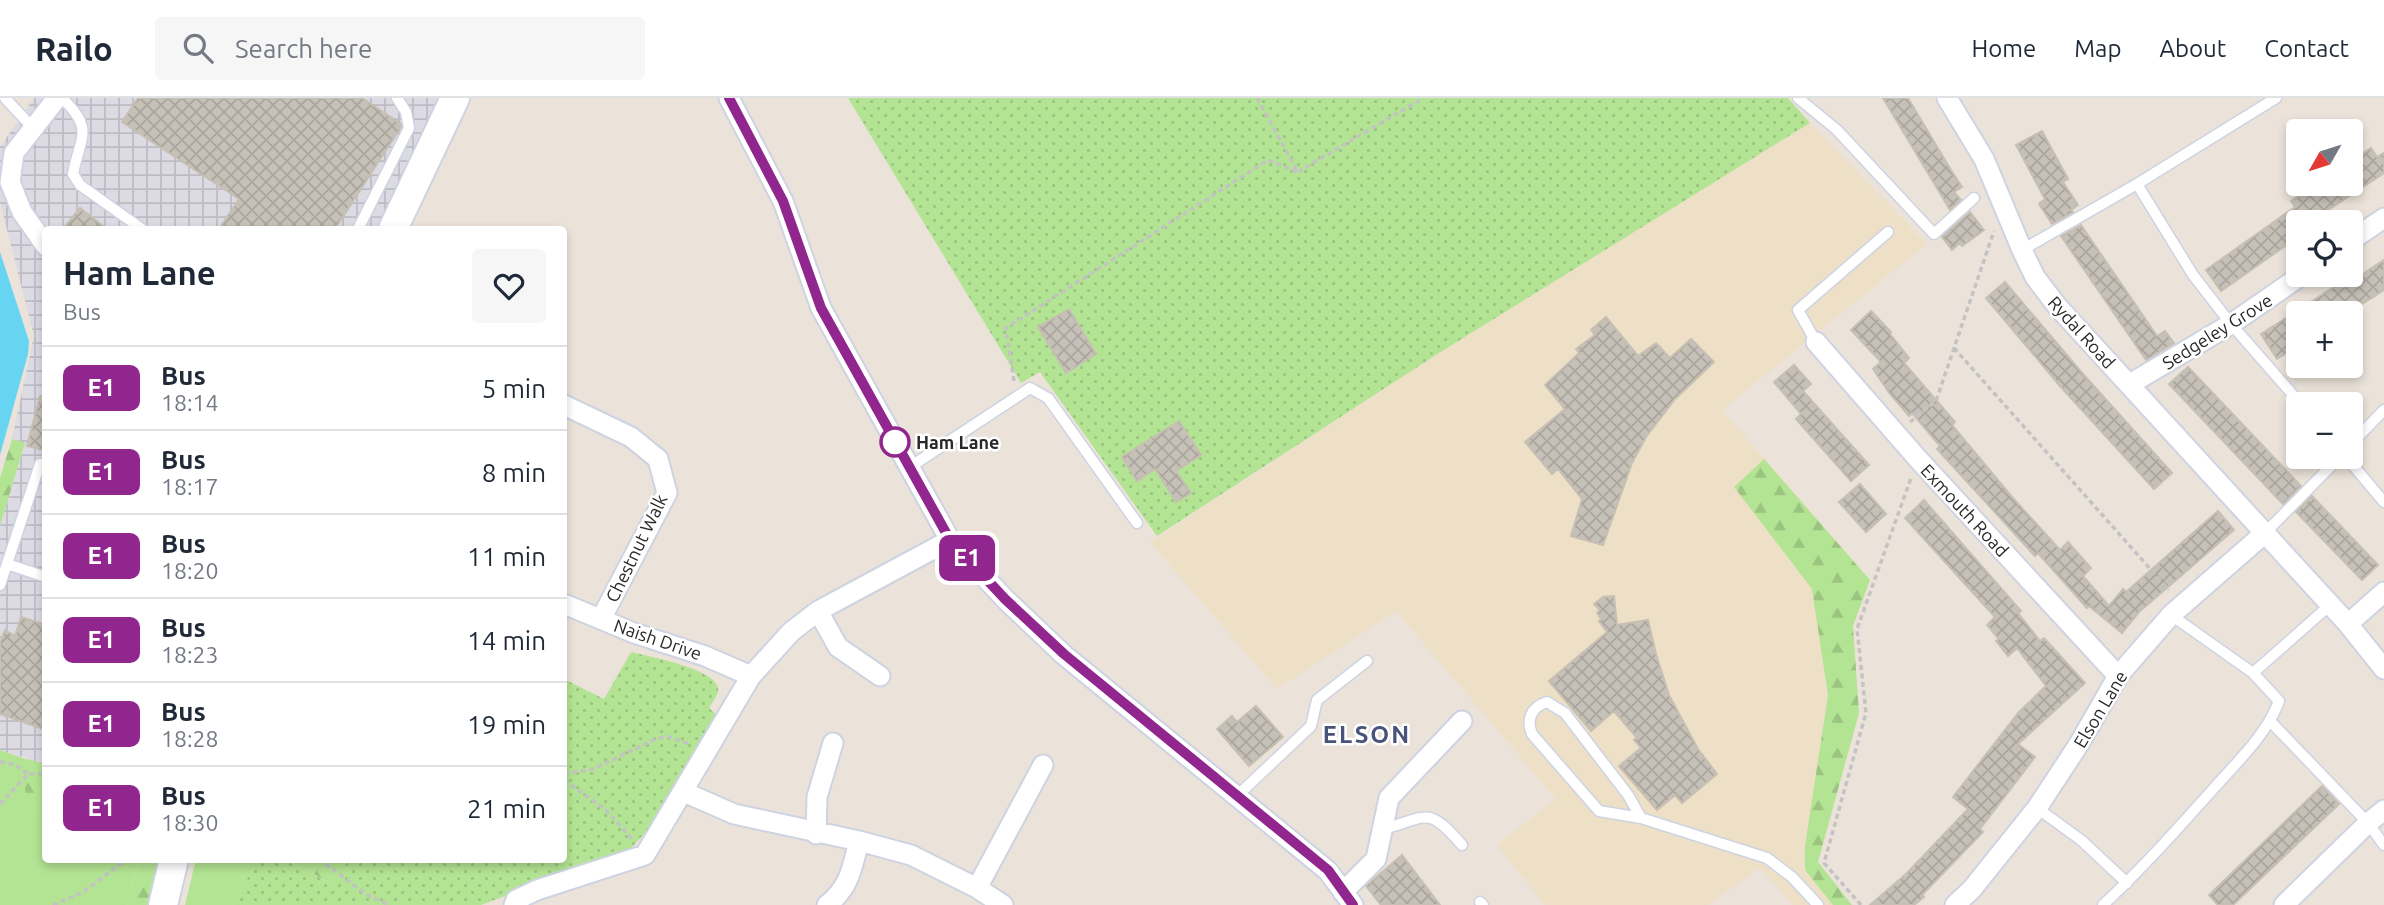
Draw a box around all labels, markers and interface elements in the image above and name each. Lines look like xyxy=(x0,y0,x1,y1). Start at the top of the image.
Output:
search box xyxy=(155,17,645,80)
icon: search xyxy=(179,29,217,67)
text: Railo xyxy=(35,30,113,67)
text: Search here xyxy=(235,34,372,63)
text: Home xyxy=(1971,35,2036,62)
text: Map xyxy=(2074,35,2121,62)
text: About xyxy=(2159,35,2226,62)
text: Contact xyxy=(2264,35,2349,62)
north arrow xyxy=(2286,119,2362,196)
map controls xyxy=(2286,119,2363,469)
button: locate xyxy=(2286,210,2363,287)
button: heart xyxy=(472,249,546,323)
text: Ham Lane xyxy=(63,254,216,291)
street label: Sedgeley Grove xyxy=(2158,289,2276,373)
street label: Rydal Road xyxy=(2044,292,2120,372)
text: Bus xyxy=(63,299,101,324)
button: + xyxy=(2286,301,2363,378)
text: Bus xyxy=(161,361,206,390)
text: E1 xyxy=(88,374,115,401)
text: 5 min xyxy=(482,374,546,403)
text: 18:14 xyxy=(161,390,219,415)
button: − xyxy=(2286,392,2363,469)
marker: Ham Lane xyxy=(880,427,910,457)
place label: Ham Lane xyxy=(916,432,999,452)
text: Bus xyxy=(161,445,206,474)
text: E1 xyxy=(88,458,115,485)
text: 8 min xyxy=(482,458,546,487)
street label: Exmouth Road xyxy=(1917,460,2013,560)
text: 18:17 xyxy=(161,474,219,499)
street label: Chestnut Walk xyxy=(601,491,671,605)
text: Bus xyxy=(161,529,206,558)
line badge: E1 xyxy=(936,535,998,581)
text: E1 xyxy=(88,542,115,569)
text: 11 min xyxy=(467,542,546,571)
text: E1 xyxy=(953,544,981,571)
text: 18:20 xyxy=(161,558,219,583)
text: Bus xyxy=(161,613,206,642)
street label: Naish Drive xyxy=(612,615,704,663)
text: E1 xyxy=(88,626,115,653)
text: 14 min xyxy=(467,626,546,655)
text: 18:23 xyxy=(161,642,219,667)
street label: Elson Lane xyxy=(2069,667,2131,751)
text: Bus xyxy=(161,697,206,726)
text: E1 xyxy=(88,710,115,737)
text: 19 min xyxy=(467,710,546,739)
district label: ELSON xyxy=(1323,721,1411,748)
text: 18:28 xyxy=(161,726,219,751)
text: Bus xyxy=(161,781,206,810)
text: E1 xyxy=(88,794,115,821)
text: 21 min xyxy=(467,794,546,823)
text: 18:30 xyxy=(161,810,219,835)

